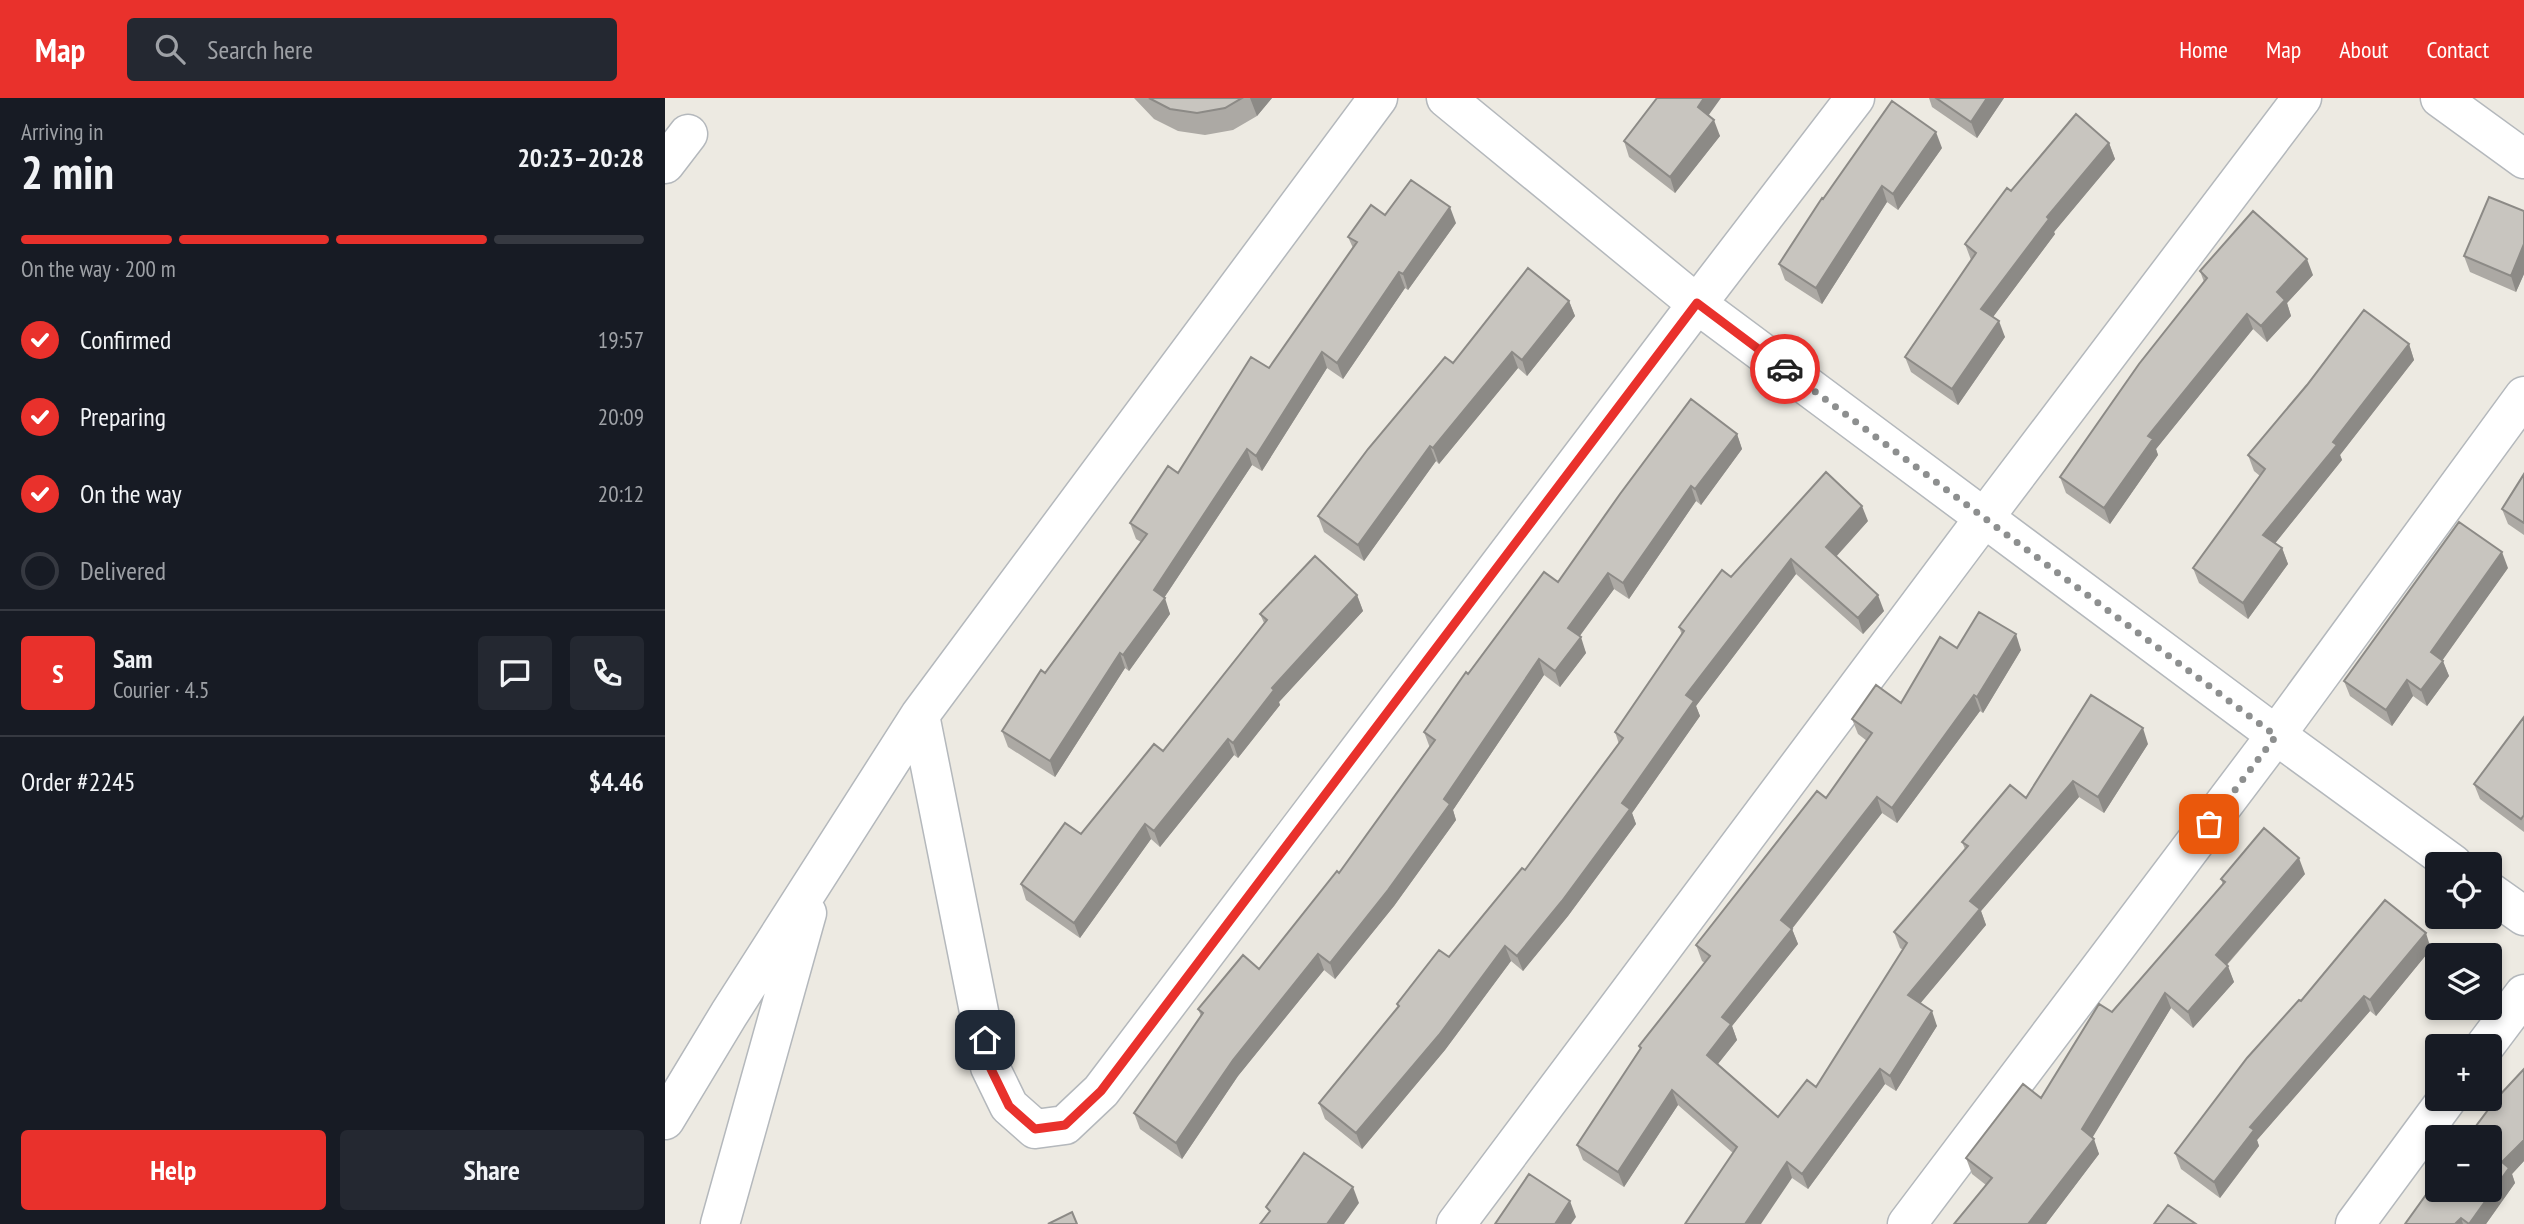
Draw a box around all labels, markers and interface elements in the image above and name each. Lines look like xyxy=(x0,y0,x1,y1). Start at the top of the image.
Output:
search box xyxy=(127,18,617,81)
text: Map xyxy=(35,28,85,71)
icon: search xyxy=(151,30,189,68)
text: Search here xyxy=(207,33,313,66)
text: Home xyxy=(2179,34,2228,65)
text: Map xyxy=(2266,34,2301,65)
text: About xyxy=(2339,34,2388,65)
text: Contact xyxy=(2426,34,2489,65)
text: Arriving in xyxy=(21,117,103,146)
text: 20:23–20:28 xyxy=(517,141,644,174)
text: 2 min xyxy=(21,142,114,202)
text: On the way · 200 m xyxy=(21,254,176,283)
icon: check xyxy=(21,321,59,359)
text: Confirmed xyxy=(80,323,171,356)
text: 19:57 xyxy=(598,325,644,354)
courier xyxy=(1750,334,1820,404)
icon: car xyxy=(1766,350,1804,388)
icon: check xyxy=(21,398,59,436)
text: Preparing xyxy=(80,400,166,433)
text: 20:09 xyxy=(598,402,644,431)
icon: check xyxy=(21,475,59,513)
text: On the way xyxy=(80,477,182,510)
text: 20:12 xyxy=(598,479,644,508)
text: Delivered xyxy=(80,554,166,587)
button: chat xyxy=(478,636,552,710)
button: phone xyxy=(570,636,644,710)
text: Sam xyxy=(113,642,152,675)
text: S xyxy=(52,657,64,690)
text: Courier · 4.5 xyxy=(113,675,209,704)
text: Order #2245 xyxy=(21,765,136,798)
text: $4.46 xyxy=(589,765,644,798)
pin xyxy=(2179,794,2239,854)
icon: bag xyxy=(2190,805,2228,843)
map controls xyxy=(2425,852,2502,1202)
button: locate xyxy=(2425,852,2502,929)
button: layers xyxy=(2425,943,2502,1020)
pin xyxy=(955,1010,1015,1070)
icon: home xyxy=(966,1021,1004,1059)
button: + xyxy=(2425,1034,2502,1111)
button: − xyxy=(2425,1125,2502,1202)
button: Help xyxy=(21,1130,326,1210)
button: Share xyxy=(340,1130,644,1210)

